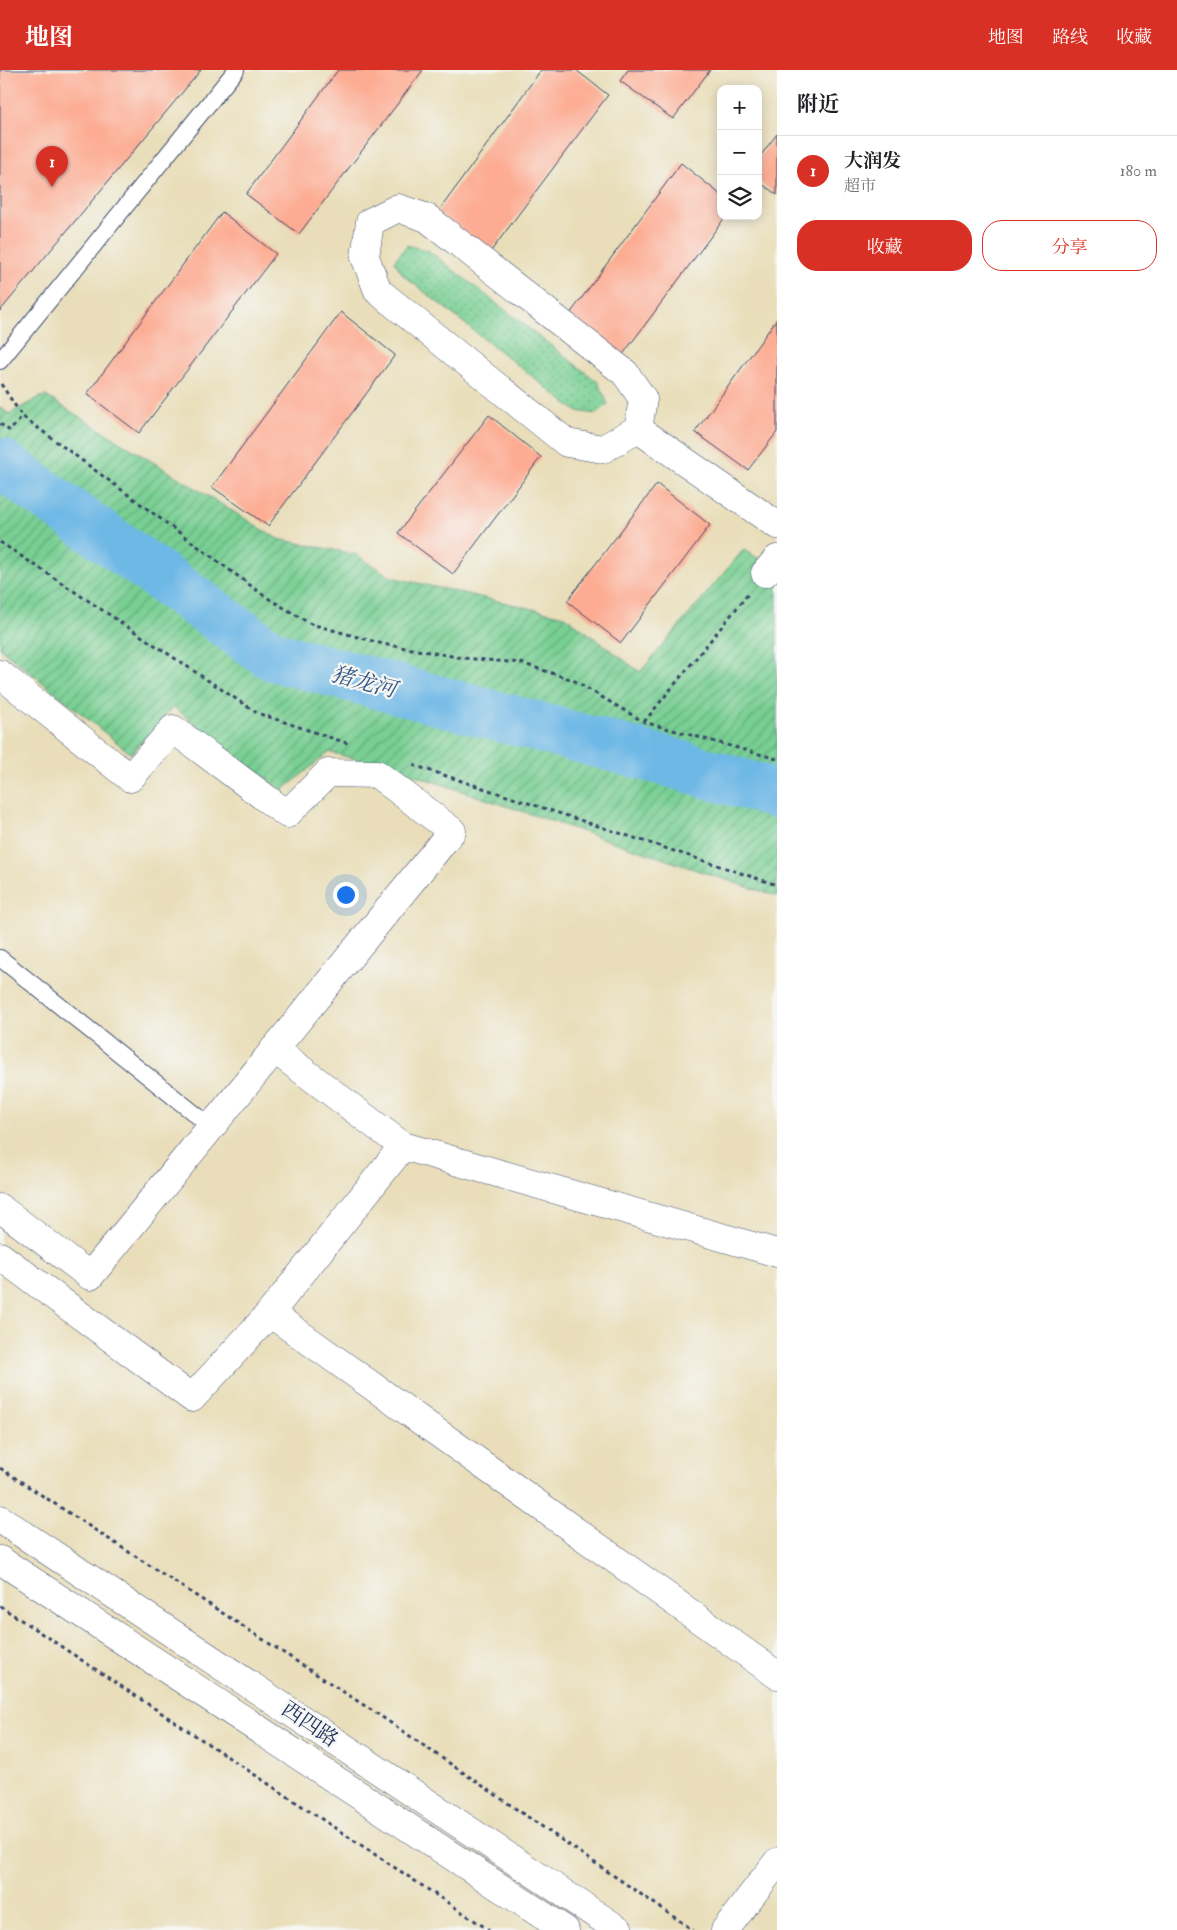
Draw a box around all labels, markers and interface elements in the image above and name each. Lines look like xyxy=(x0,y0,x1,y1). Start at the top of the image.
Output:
text: 地图 xyxy=(25,22,73,53)
text: 地图 xyxy=(988,26,1024,49)
text: 路线 xyxy=(1052,26,1088,49)
text: 收藏 xyxy=(1116,26,1152,49)
map controls xyxy=(717,85,762,220)
button: + xyxy=(717,85,762,130)
text: 附近 xyxy=(797,91,839,118)
button: − xyxy=(717,130,762,175)
pin: 1 xyxy=(36,146,68,187)
text: 大润发 xyxy=(844,149,901,173)
text: 1 xyxy=(810,161,816,181)
text: 180 m xyxy=(1120,161,1157,181)
button: layers xyxy=(717,175,762,220)
text: 超市 xyxy=(844,176,876,196)
button: 收藏 xyxy=(797,220,972,271)
button: 分享 xyxy=(982,220,1157,271)
water label: 猪龙河 xyxy=(328,660,403,705)
your location xyxy=(333,882,359,908)
street label: 西四路 xyxy=(276,1696,343,1753)

